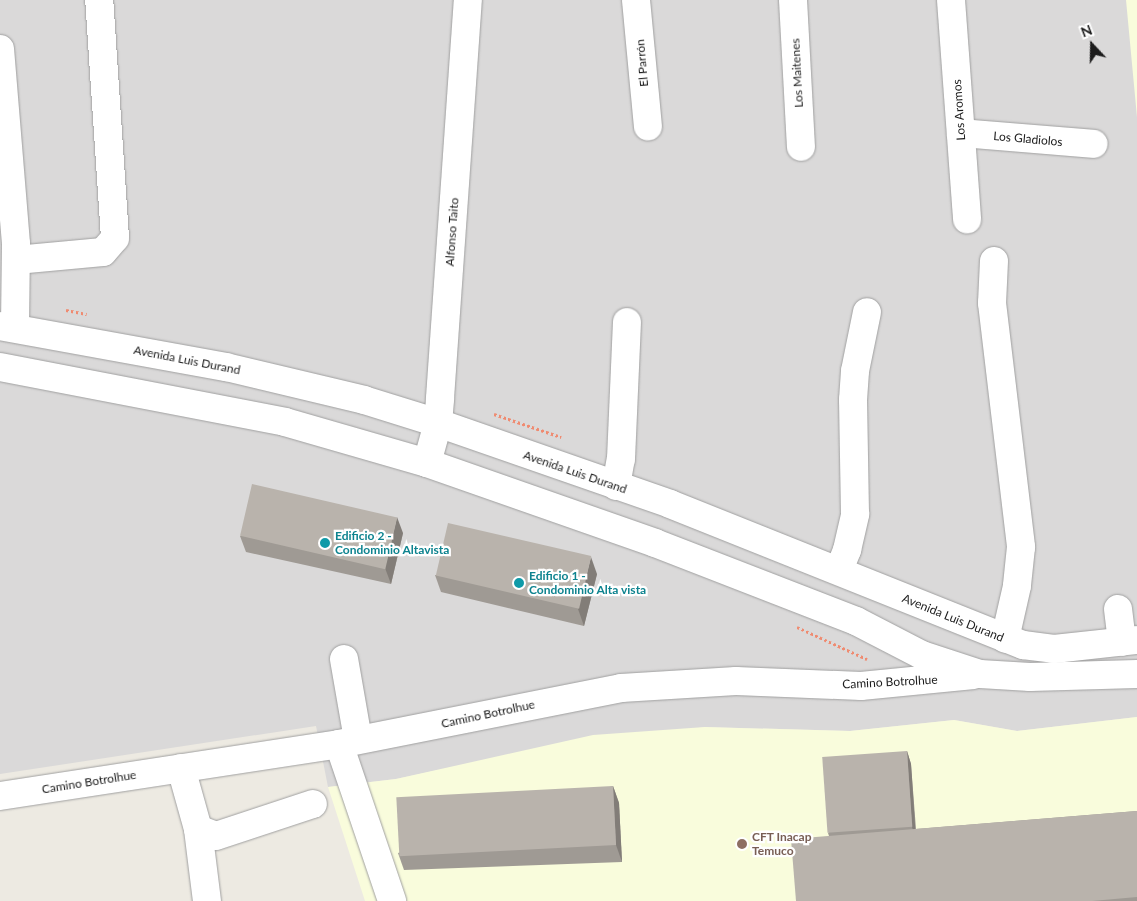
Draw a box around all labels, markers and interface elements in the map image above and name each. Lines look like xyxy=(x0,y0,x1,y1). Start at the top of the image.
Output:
north arrow xyxy=(1067,20,1117,70)
text: N xyxy=(1078,21,1095,40)
street label: Los Maitenes xyxy=(788,38,806,108)
street label: El Parrón xyxy=(633,39,651,87)
street label: Los Aromos xyxy=(950,79,968,141)
street label: Los Gladiolos xyxy=(993,129,1063,149)
street label: Alfonso Taito xyxy=(442,197,462,267)
street label: Avenida Luis Durand xyxy=(132,343,242,377)
street label: Avenida Luis Durand xyxy=(521,448,629,496)
place label: Edificio 2 - Condominio Altavista xyxy=(335,529,450,557)
marker: Edificio 2 - Condominio Altavista xyxy=(319,537,331,549)
place label: Edificio 1 - Condominio Alta vista xyxy=(529,569,647,597)
marker: Edificio 1 - Condominio Alta vista xyxy=(513,577,525,589)
street label: Avenida Luis Durand xyxy=(900,591,1006,645)
street label: Camino Botrolhue xyxy=(842,672,938,692)
street label: Camino Botrolhue xyxy=(440,697,536,731)
street label: Camino Botrolhue xyxy=(41,767,137,797)
place label: CFT Inacap Temuco xyxy=(752,830,812,858)
marker: CFT Inacap Temuco xyxy=(736,838,748,850)

